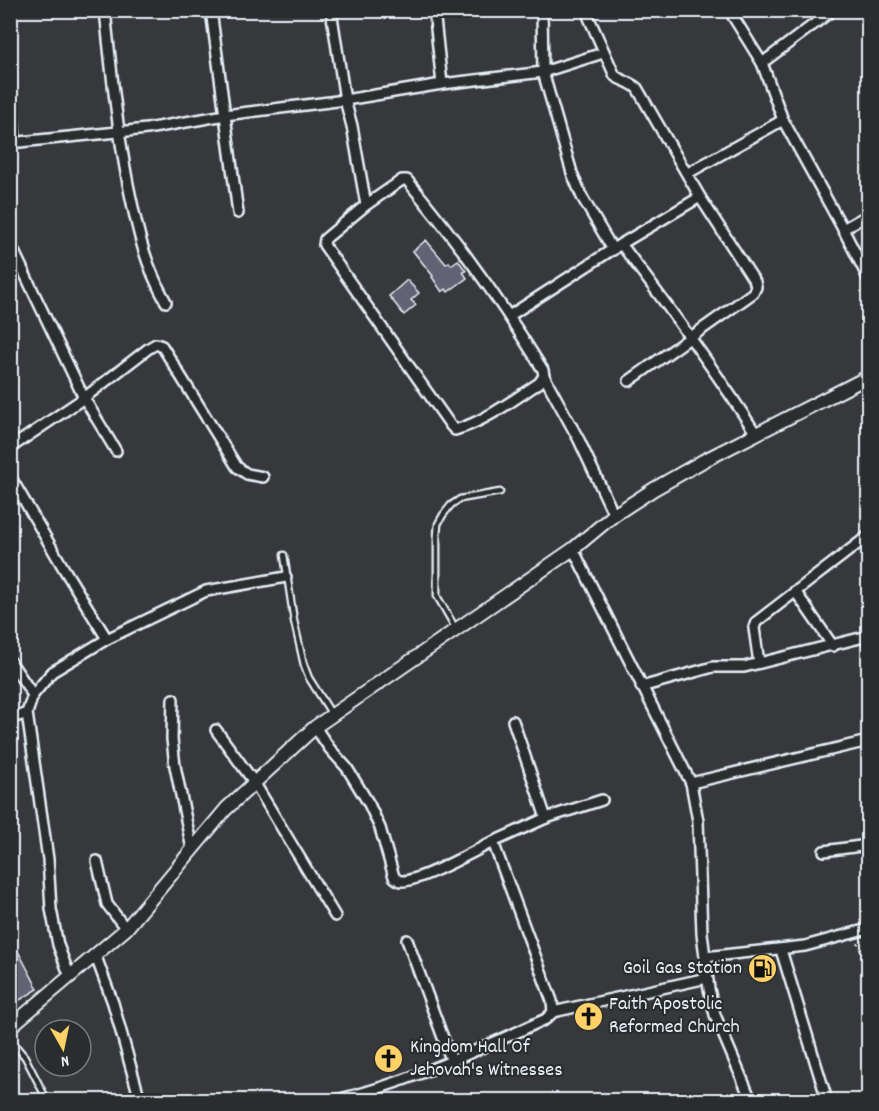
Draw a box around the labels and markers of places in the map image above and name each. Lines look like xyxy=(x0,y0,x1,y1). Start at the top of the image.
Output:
fuel station icon: Goil Gas Station xyxy=(747,953,779,985)
place label: Goil Gas Station xyxy=(623,955,742,983)
place label: Faith Apostolic Reformed Church xyxy=(609,991,740,1042)
church icon: Faith Apostolic Reformed Church xyxy=(572,1000,604,1032)
place label: Kingdom Hall Of Jehovah's Witnesses xyxy=(410,1034,563,1085)
church icon: Kingdom Hall Of Jehovah's Witnesses xyxy=(373,1043,405,1075)

